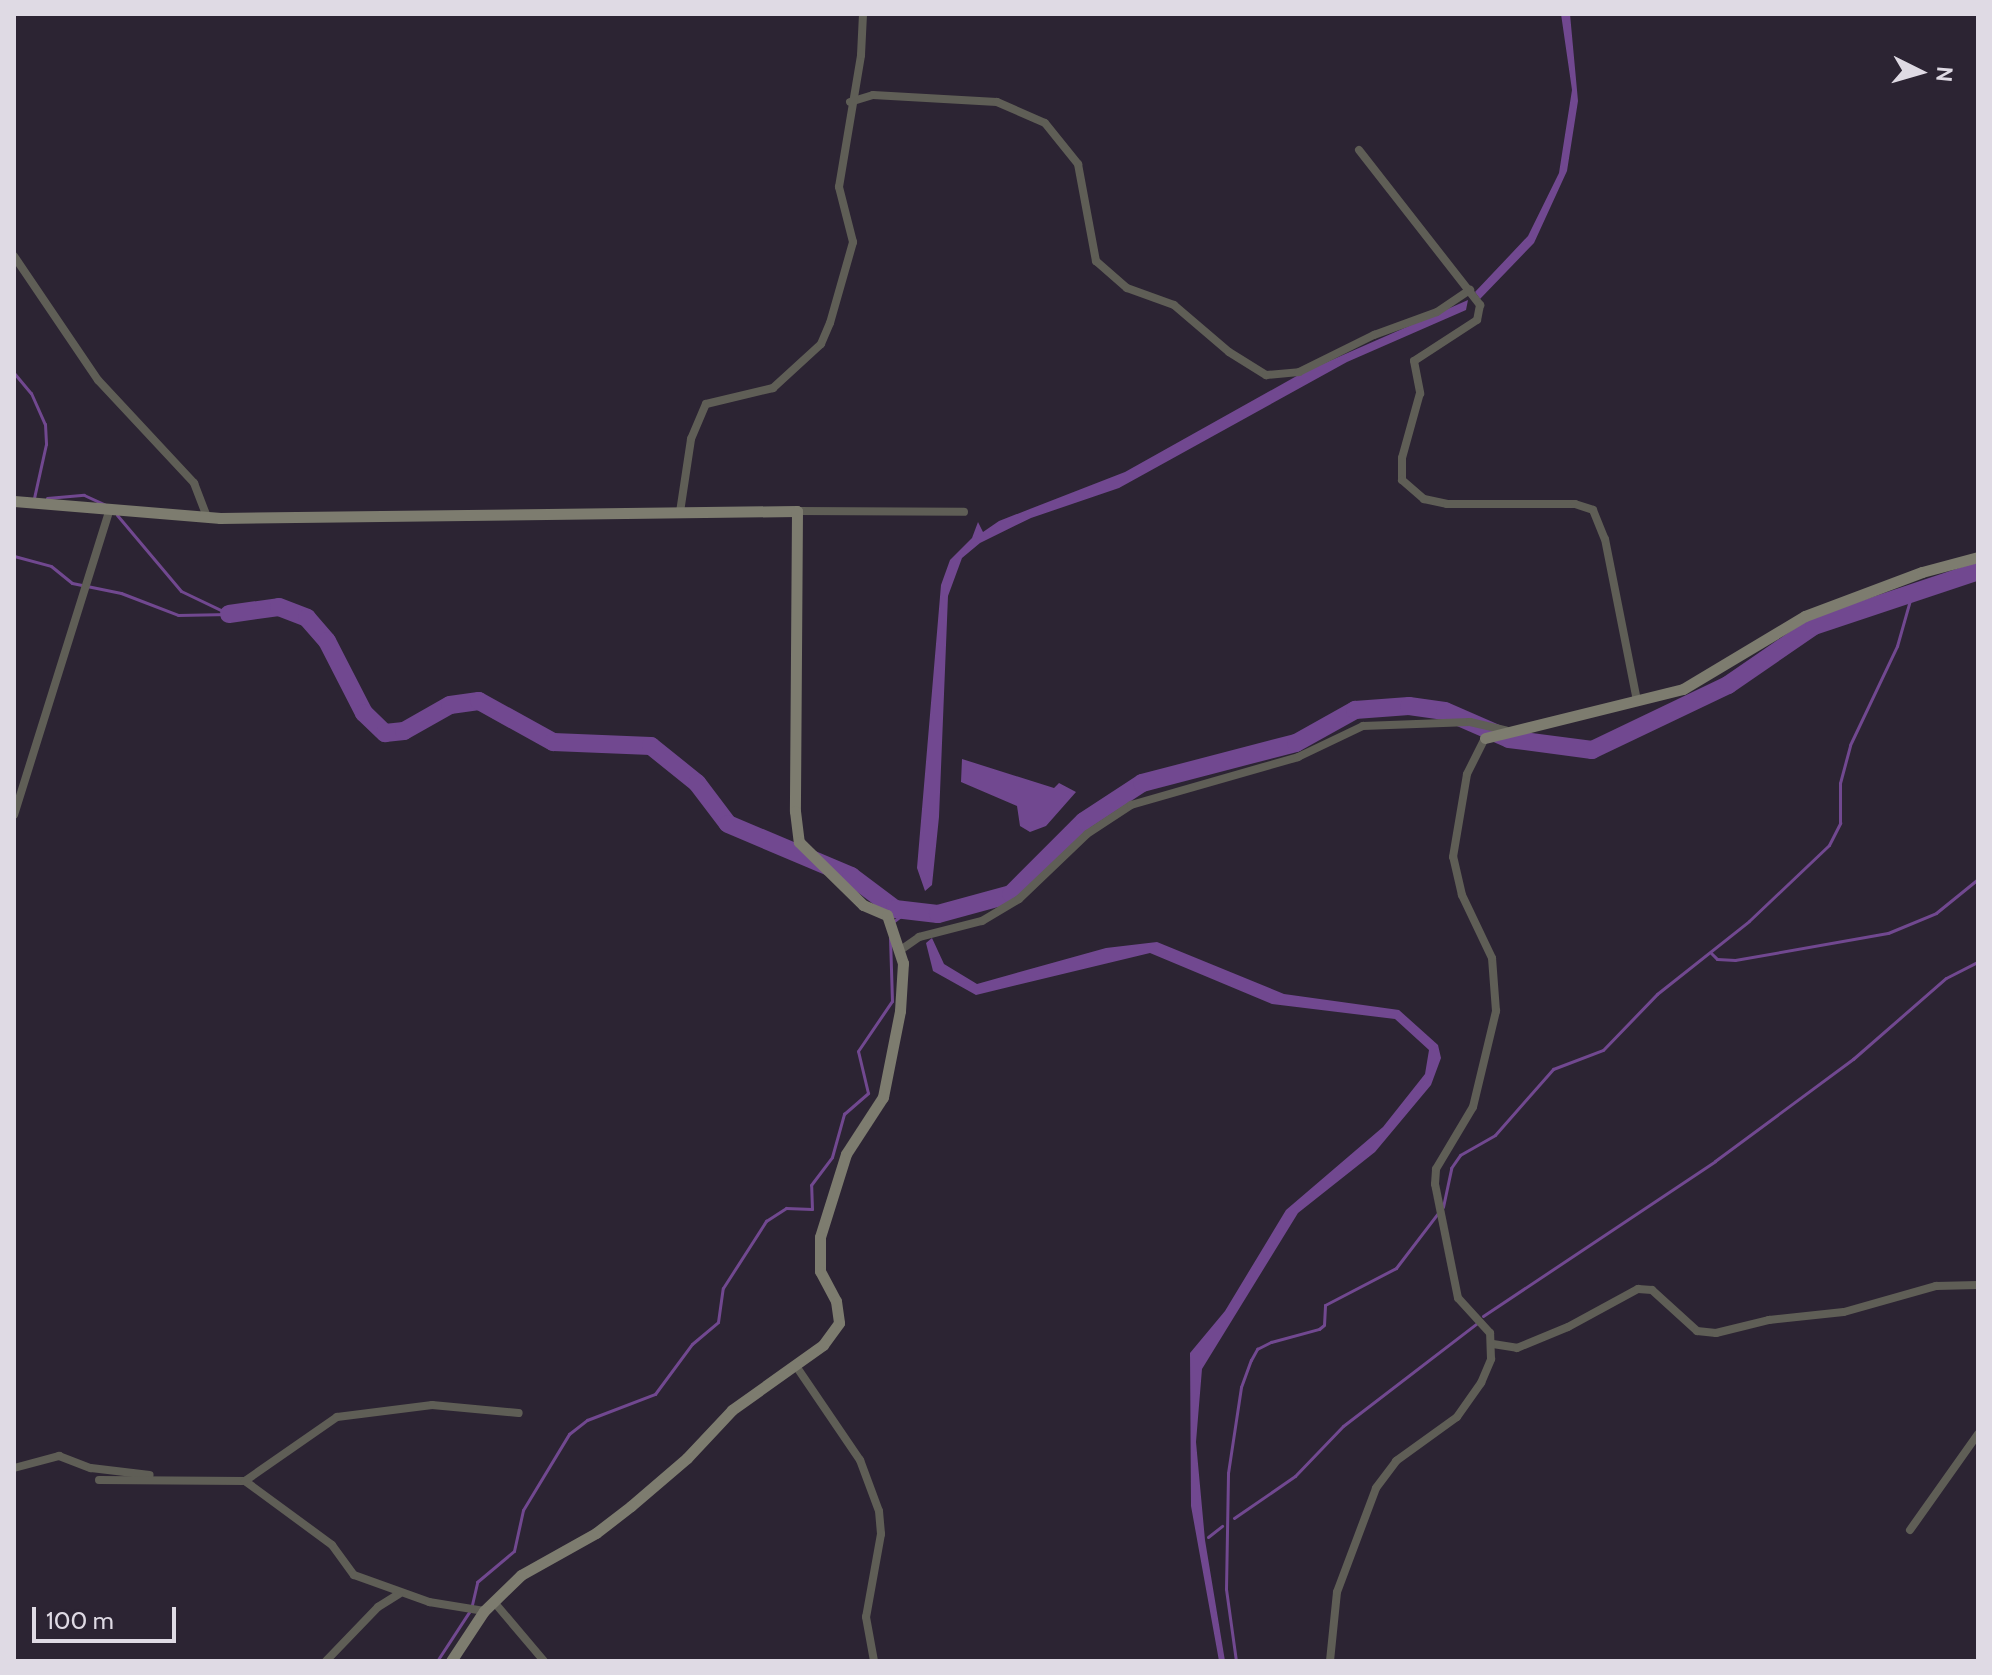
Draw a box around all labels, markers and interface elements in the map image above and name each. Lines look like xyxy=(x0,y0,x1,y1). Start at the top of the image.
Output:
north arrow xyxy=(1880,32,1960,112)
text: N xyxy=(1930,65,1959,83)
scale bar xyxy=(36,1591,180,1641)
text: 100 m xyxy=(46,1606,114,1635)

